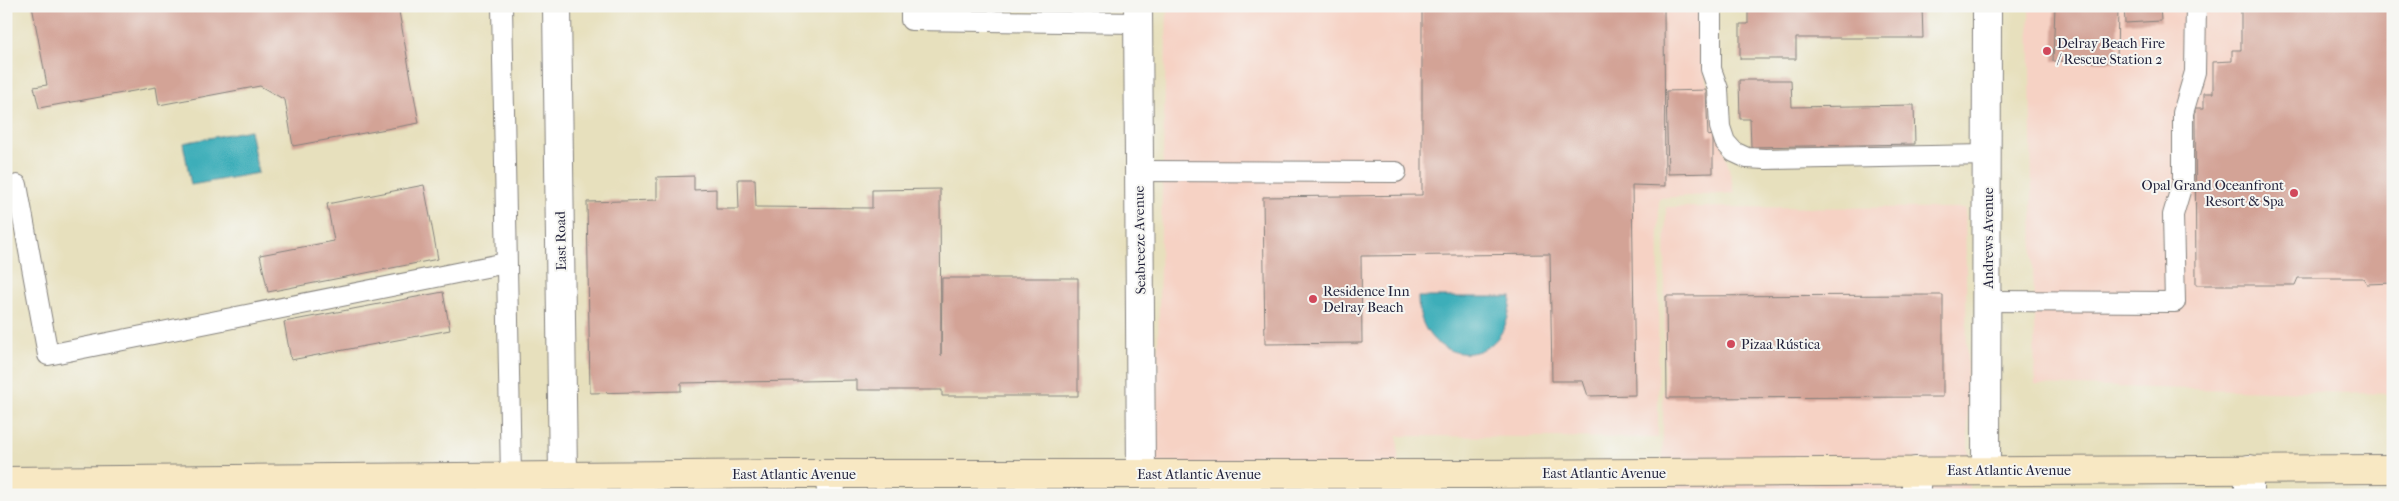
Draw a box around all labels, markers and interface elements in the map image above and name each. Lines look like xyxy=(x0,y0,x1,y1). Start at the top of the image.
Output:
place label: Delray Beach Fire / Rescue Station 2 xyxy=(2056,35,2165,68)
marker: Delray Beach Fire / Rescue Station 2 xyxy=(2041,45,2053,57)
place label: Opal Grand Oceanfront Resort & Spa xyxy=(2141,177,2285,210)
street label: Seabreeze Avenue xyxy=(1131,185,1149,295)
street label: Andrews Avenue xyxy=(1980,187,1997,290)
marker: Opal Grand Oceanfront Resort & Spa xyxy=(2288,187,2300,199)
street label: East Road xyxy=(552,211,570,271)
place label: Residence Inn Delray Beach xyxy=(1323,283,1410,316)
marker: Residence Inn Delray Beach xyxy=(1307,293,1319,305)
place label: Pizaa Rústica xyxy=(1741,336,1821,353)
marker: Pizaa Rústica xyxy=(1725,338,1737,350)
street label: East Atlantic Avenue xyxy=(1947,462,2071,479)
street label: East Atlantic Avenue xyxy=(1542,465,1666,482)
street label: East Atlantic Avenue xyxy=(732,466,856,483)
street label: East Atlantic Avenue xyxy=(1137,466,1261,483)

